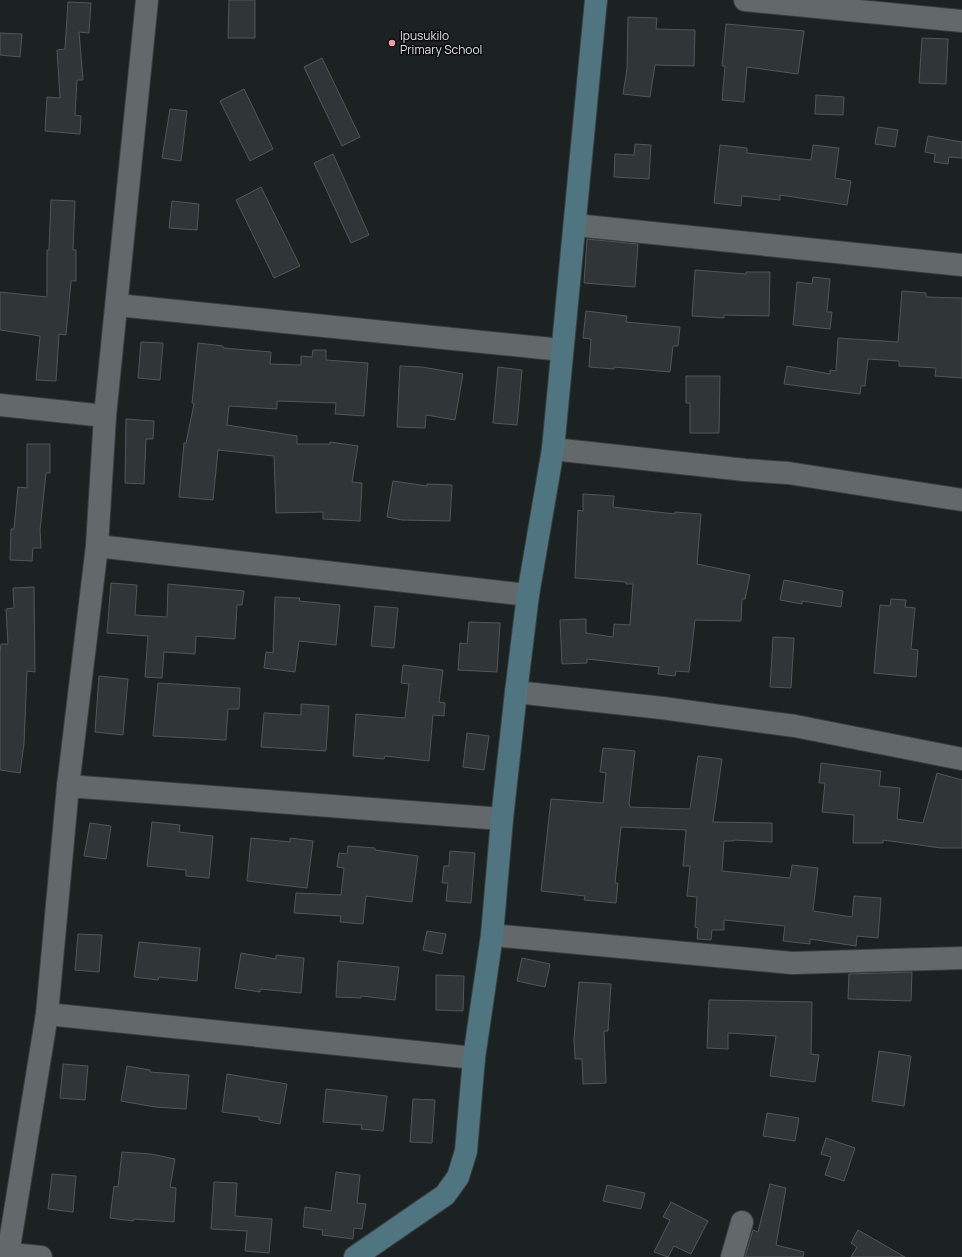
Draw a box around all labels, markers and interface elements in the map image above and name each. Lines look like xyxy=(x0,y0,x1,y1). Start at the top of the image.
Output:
place label: Ipusukilo Primary School xyxy=(400,27,482,58)
marker: Ipusukilo Primary School xyxy=(387,38,397,48)

